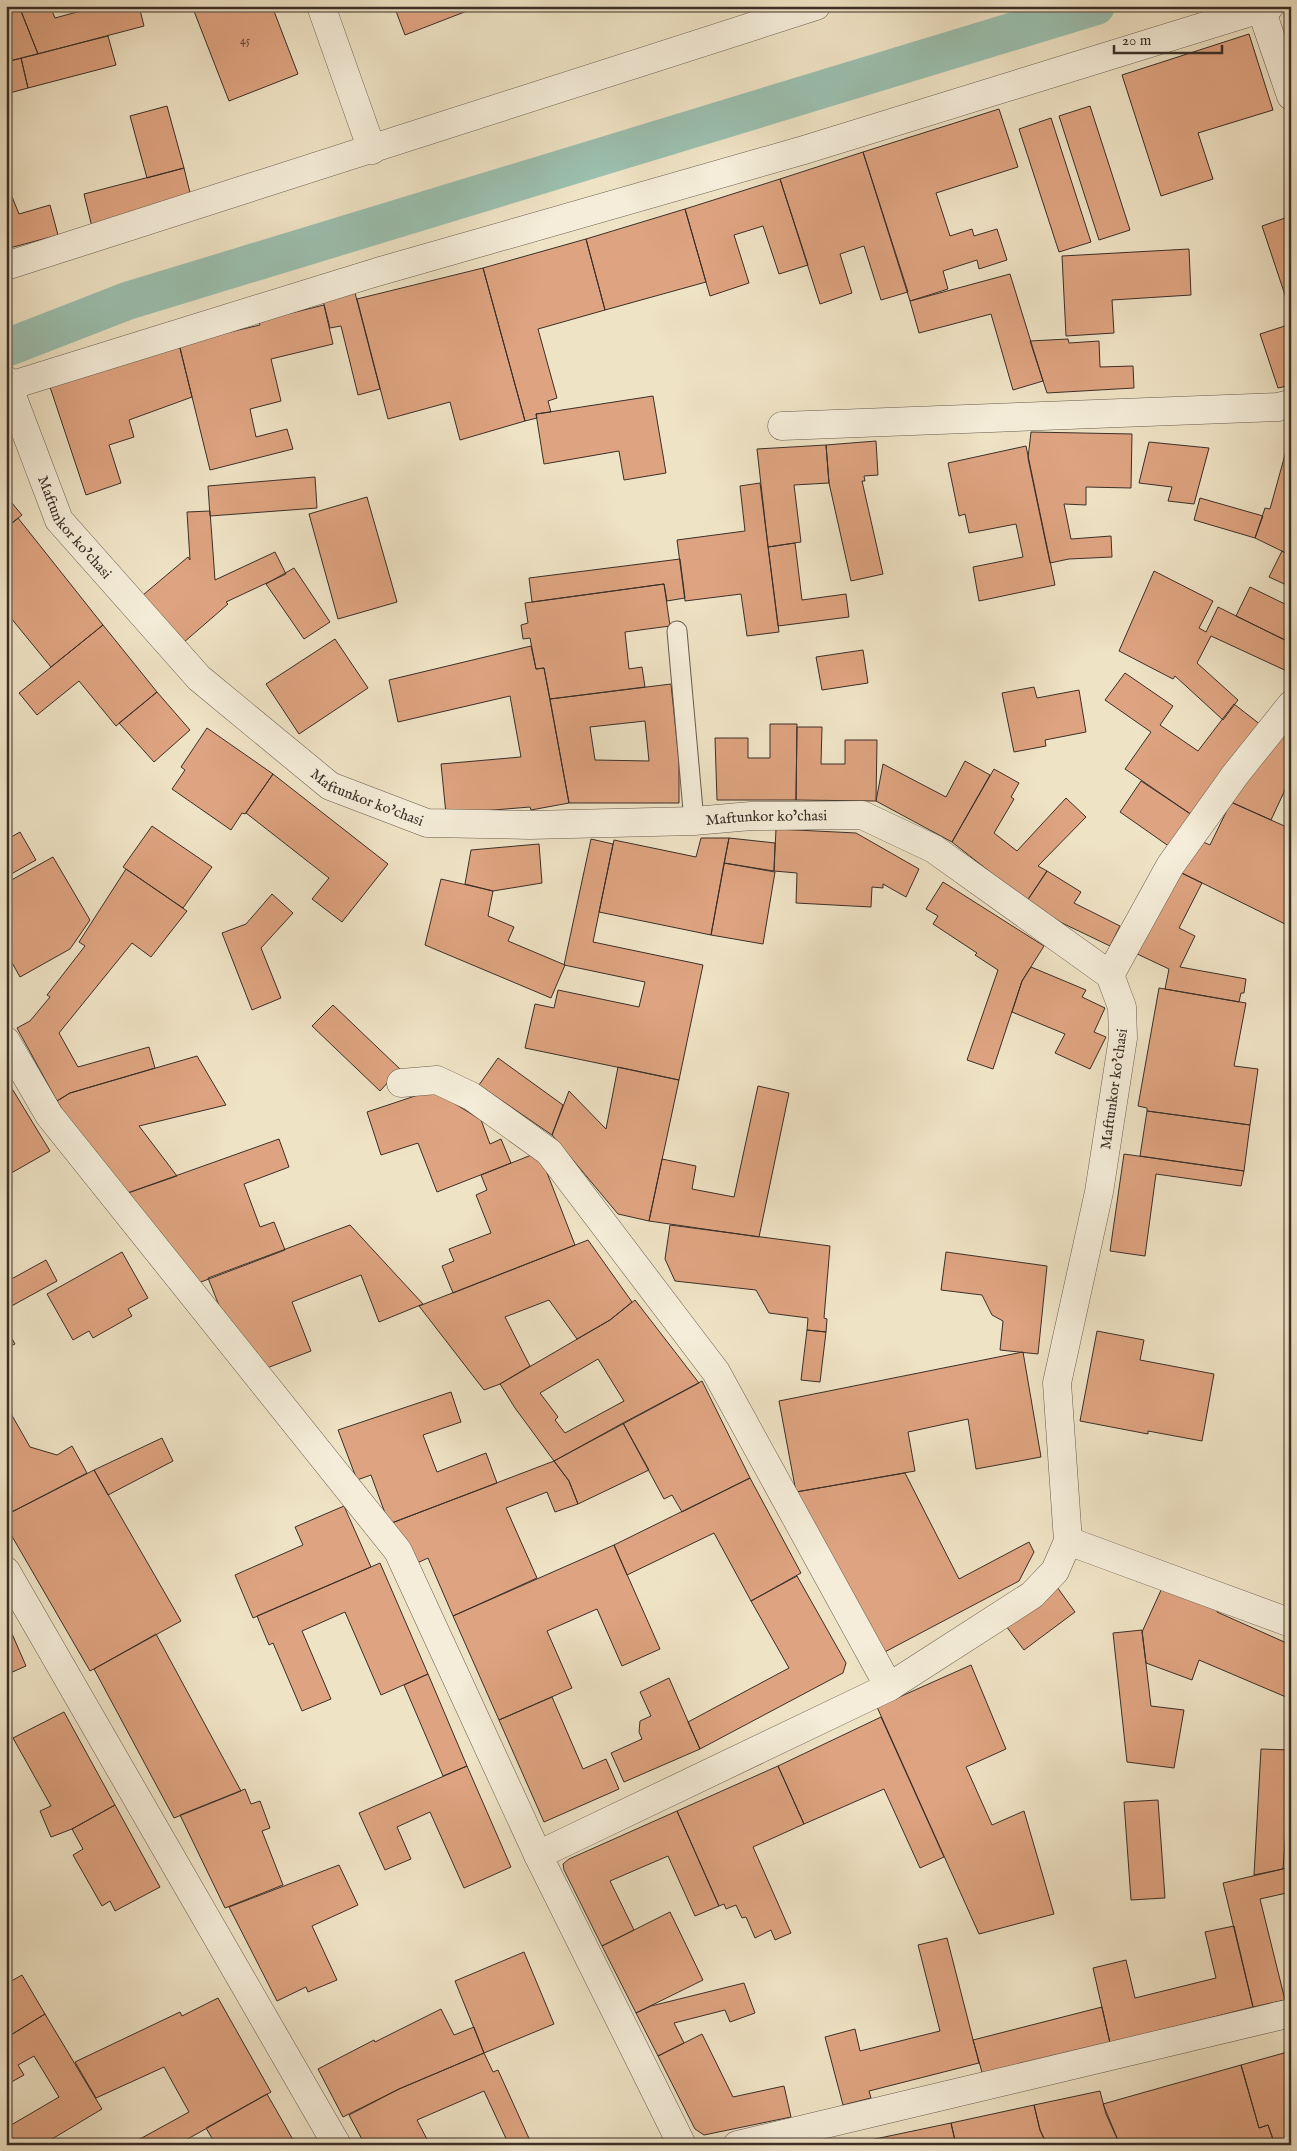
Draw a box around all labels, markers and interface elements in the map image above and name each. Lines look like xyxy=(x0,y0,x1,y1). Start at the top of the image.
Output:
scale bar xyxy=(1114,22,1222,54)
text: 20 m xyxy=(1122,31,1152,50)
house number: 45 xyxy=(240,33,251,48)
street label: Maftunkor ko’chasi xyxy=(34,473,116,583)
street label: Maftunkor ko’chasi xyxy=(307,764,426,830)
street label: Maftunkor ko’chasi xyxy=(705,806,827,829)
street label: Maftunkor ko’chasi xyxy=(1096,1027,1132,1151)

